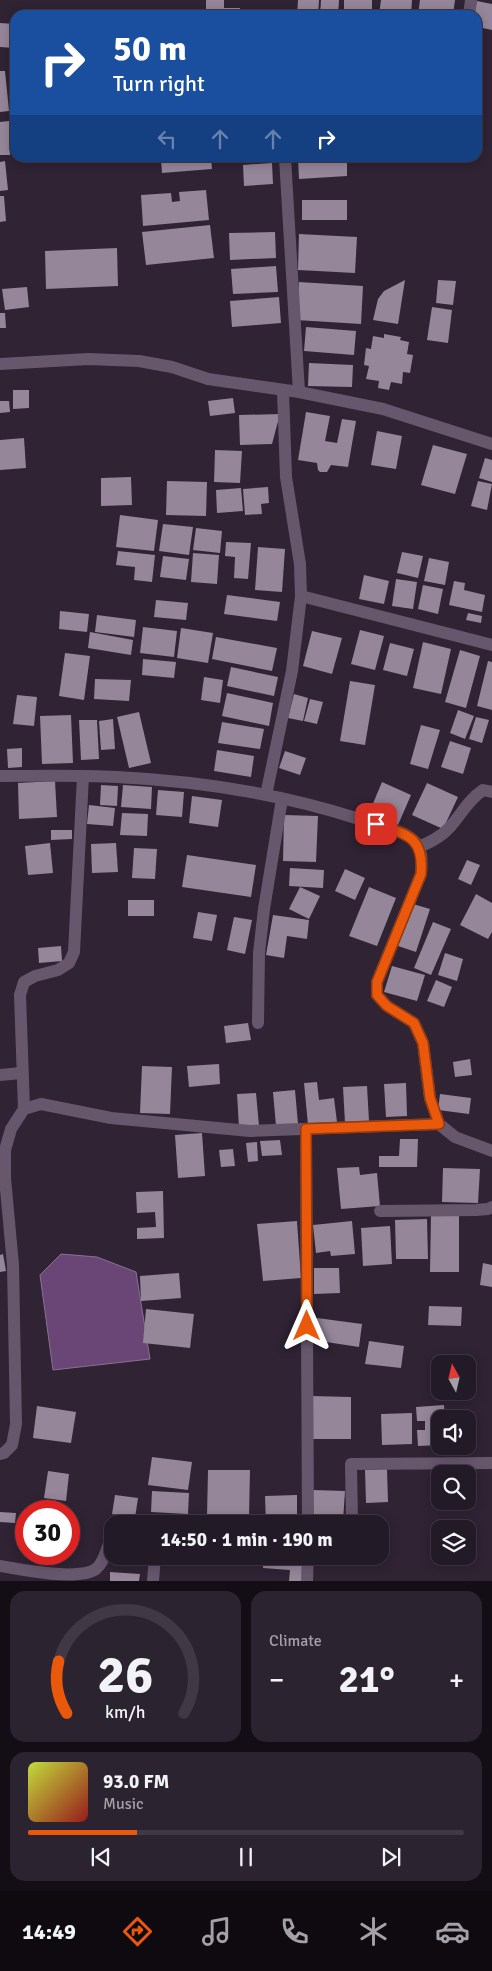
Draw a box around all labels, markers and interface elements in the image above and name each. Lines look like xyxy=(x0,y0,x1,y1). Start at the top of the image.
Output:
text: 50 m xyxy=(113,27,187,70)
icon: right xyxy=(30,30,95,95)
text: Turn right xyxy=(113,70,205,97)
icon: left xyxy=(153,125,181,153)
icon: ahead xyxy=(206,125,234,153)
icon: ahead xyxy=(259,125,287,153)
icon: right xyxy=(312,125,340,153)
pin xyxy=(355,803,397,845)
icon: arrive xyxy=(362,810,390,838)
position arrow xyxy=(280,1299,332,1351)
north arrow xyxy=(431,1355,476,1400)
map controls xyxy=(431,1355,476,1565)
button: sound xyxy=(431,1410,476,1455)
button: search xyxy=(431,1465,476,1510)
speed limit sign: 30 xyxy=(15,1500,80,1565)
button: layers xyxy=(431,1520,476,1565)
text: 14:50 · 1 min · 190 m xyxy=(160,1528,333,1552)
text: Climate xyxy=(269,1631,322,1651)
text: 26 xyxy=(97,1643,154,1707)
text: 21° xyxy=(338,1656,395,1703)
text: − xyxy=(269,1663,284,1697)
text: + xyxy=(449,1663,464,1697)
text: km/h xyxy=(105,1701,146,1723)
text: 93.0 FM xyxy=(103,1770,169,1794)
text: Music xyxy=(103,1794,144,1814)
icon: previous xyxy=(87,1843,115,1871)
icon: pause xyxy=(232,1843,260,1871)
icon: next xyxy=(377,1843,405,1871)
icon: directions xyxy=(120,1914,155,1949)
icon: music xyxy=(199,1914,234,1949)
icon: phone xyxy=(277,1914,312,1949)
icon: climate xyxy=(356,1914,391,1949)
icon: car xyxy=(435,1914,470,1949)
text: 14:49 xyxy=(22,1918,76,1945)

